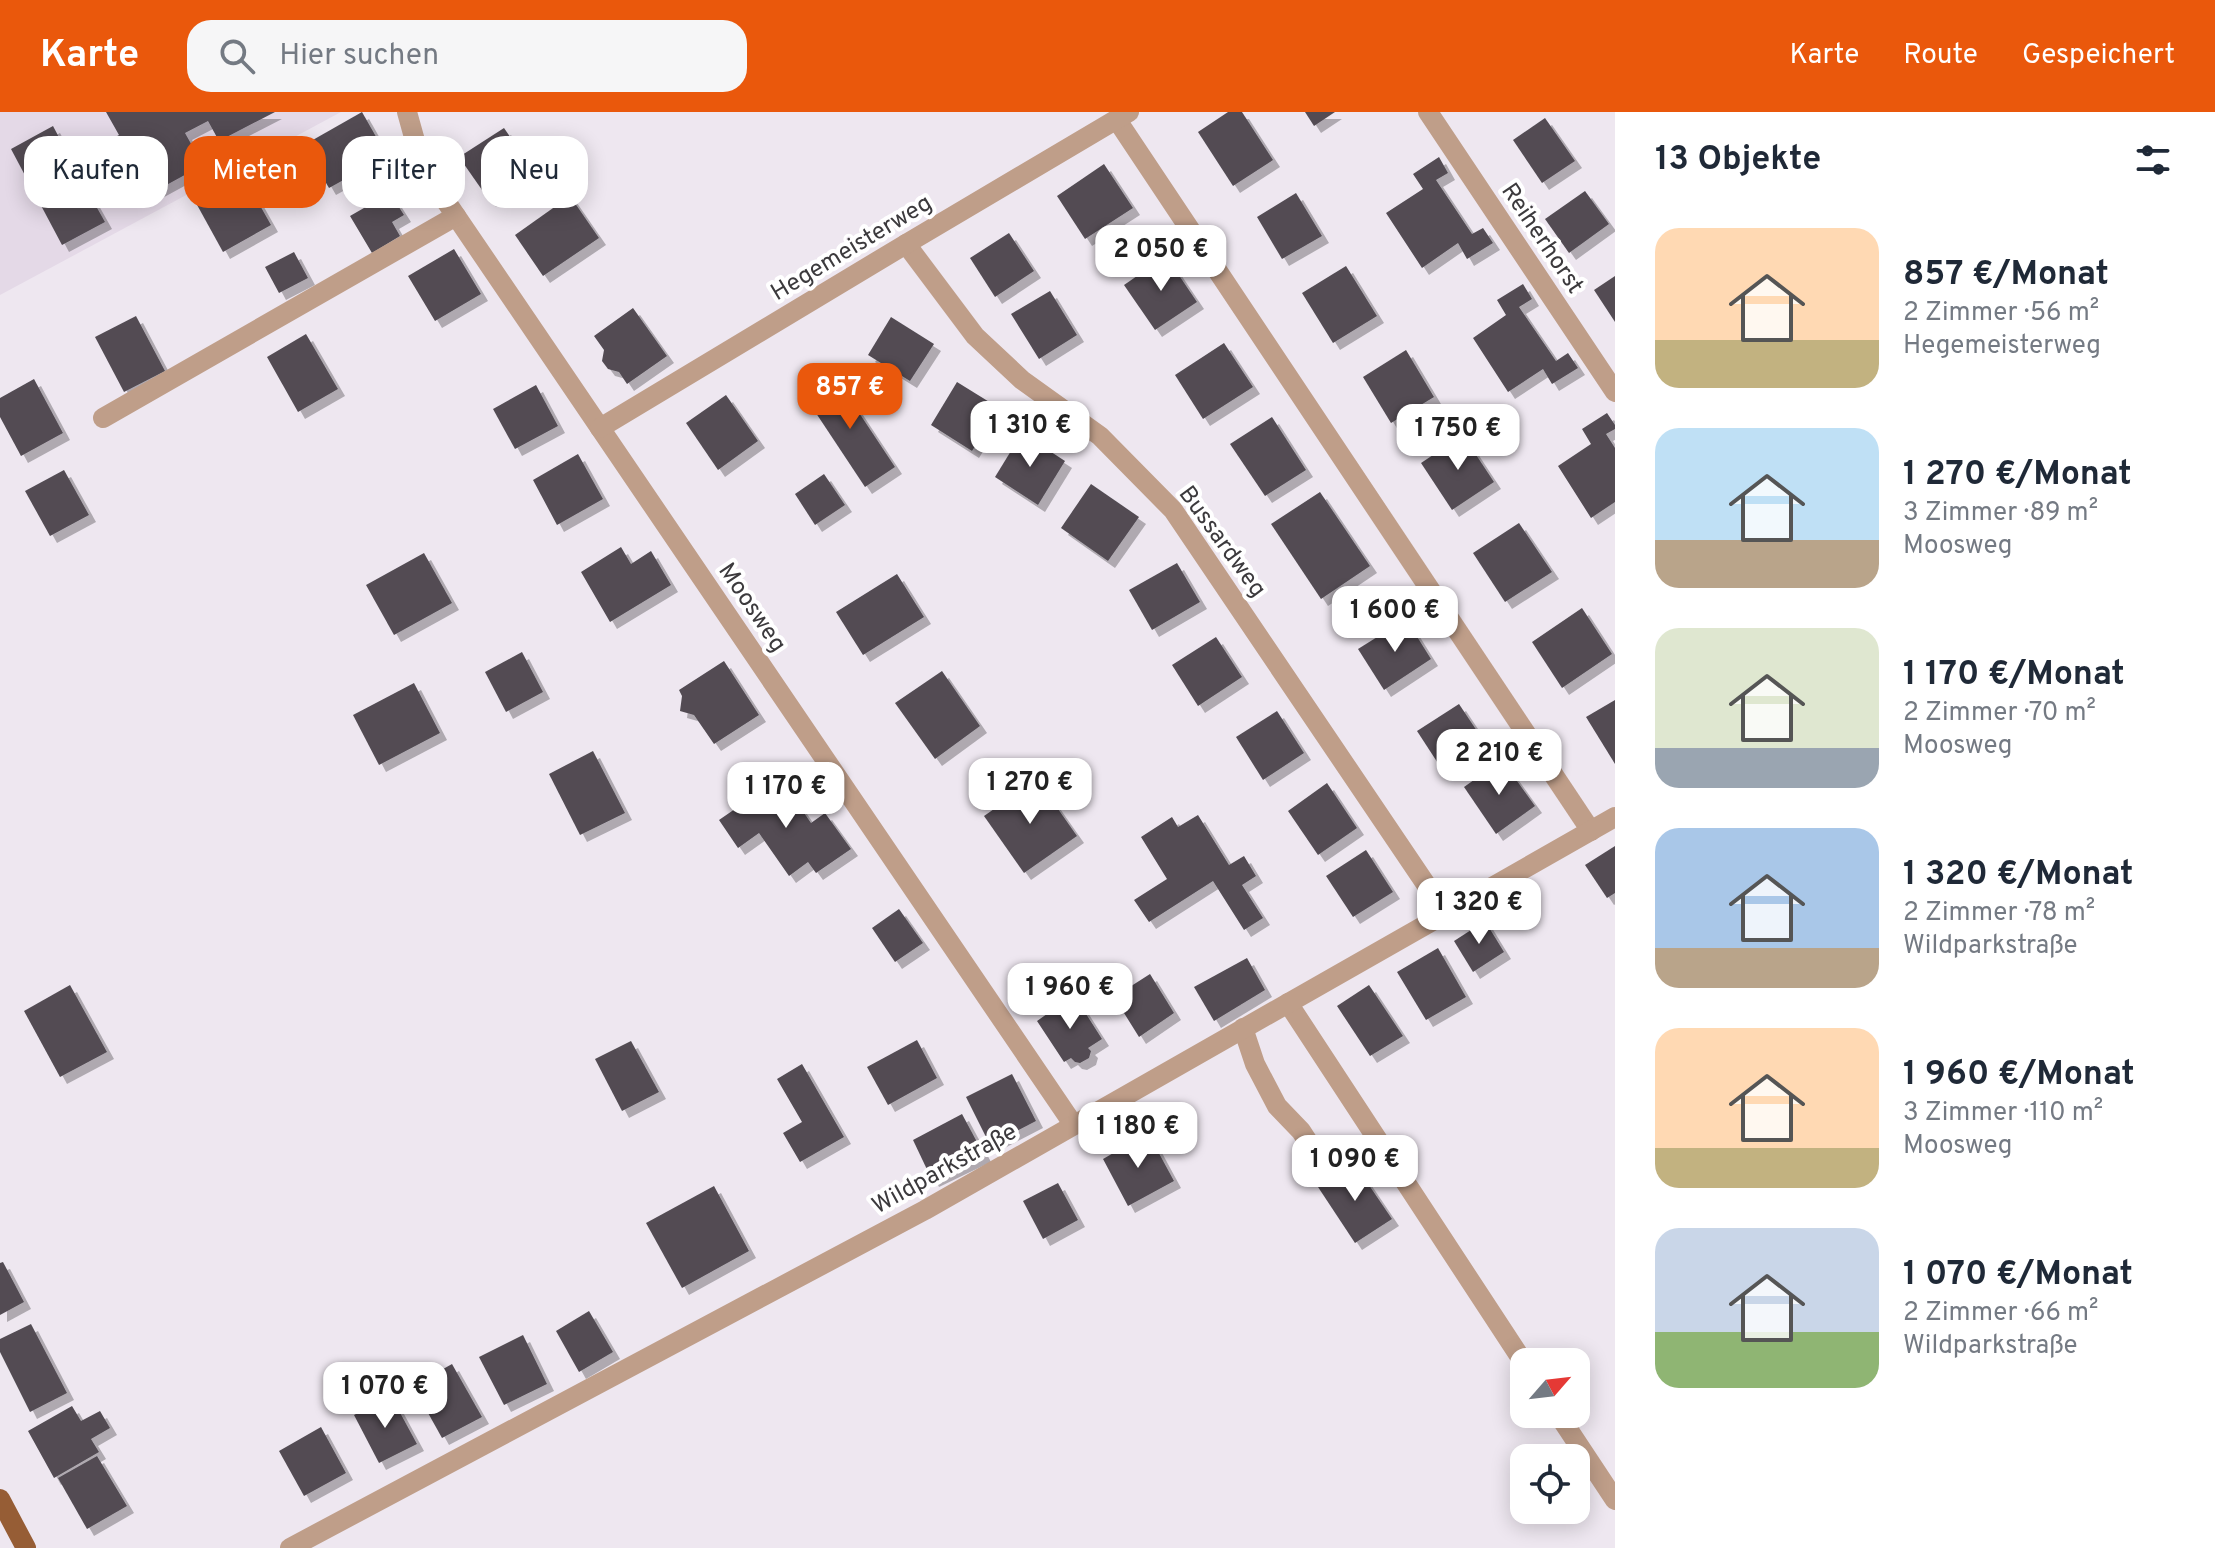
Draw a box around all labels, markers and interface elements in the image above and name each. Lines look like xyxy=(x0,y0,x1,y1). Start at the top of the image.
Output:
search box xyxy=(187,20,747,92)
text: Karte xyxy=(40,32,139,81)
icon: search xyxy=(215,34,259,78)
text: Hier suchen xyxy=(279,38,439,75)
text: Karte xyxy=(1789,38,1859,74)
text: Route xyxy=(1903,38,1978,74)
text: Gespeichert xyxy=(2022,38,2175,74)
chip: Kaufen xyxy=(24,136,168,208)
chip: Mieten xyxy=(184,136,326,208)
chip: Filter xyxy=(342,136,465,208)
chip: Neu xyxy=(481,136,588,208)
icon: filters xyxy=(2131,138,2175,182)
text: 13 Objekte xyxy=(1655,139,1821,182)
street label: Reiherhorst xyxy=(1493,178,1589,300)
street label: Hegemeisterweg xyxy=(766,189,938,309)
pin: 2 050 € xyxy=(1087,225,1235,293)
text: 2 050 € xyxy=(1113,234,1209,267)
text: 857 €/Monat xyxy=(1903,254,2109,297)
icon: home xyxy=(1719,260,1815,356)
text: 2 Zimmer · 56 m² xyxy=(1903,297,2099,330)
text: Hegemeisterweg xyxy=(1903,330,2101,363)
pin: 857 € xyxy=(794,363,906,431)
text: 857 € xyxy=(815,372,885,405)
pin: 1 310 € xyxy=(956,401,1104,469)
pin: 1 750 € xyxy=(1384,404,1532,472)
text: 1 310 € xyxy=(989,410,1071,443)
text: 1 750 € xyxy=(1415,413,1501,446)
text: 1 270 €/Monat xyxy=(1903,454,2132,497)
icon: home xyxy=(1719,460,1815,556)
street label: Bussardweg xyxy=(1171,481,1272,604)
text: 3 Zimmer · 89 m² xyxy=(1903,497,2098,530)
text: Moosweg xyxy=(1903,530,2013,563)
street label: Moosweg xyxy=(711,558,792,658)
pin: 1 600 € xyxy=(1321,586,1469,654)
text: 1 600 € xyxy=(1350,595,1440,628)
text: 1 170 €/Monat xyxy=(1903,654,2125,697)
icon: home xyxy=(1719,660,1815,756)
text: 2 Zimmer · 70 m² xyxy=(1903,697,2096,730)
pin: 2 210 € xyxy=(1425,729,1573,797)
text: Moosweg xyxy=(1903,730,2013,763)
text: 2 210 € xyxy=(1455,738,1543,771)
pin: 1 270 € xyxy=(956,758,1104,826)
pin: 1 170 € xyxy=(712,762,860,830)
text: 1 270 € xyxy=(987,767,1073,800)
text: 1 170 € xyxy=(745,771,827,804)
text: 1 320 €/Monat xyxy=(1903,854,2133,897)
icon: home xyxy=(1719,860,1815,956)
pin: 1 320 € xyxy=(1405,878,1553,946)
text: 1 320 € xyxy=(1435,887,1523,920)
text: 2 Zimmer · 78 m² xyxy=(1903,897,2095,930)
text: Wildparkstraße xyxy=(1903,930,2078,963)
pin: 1 960 € xyxy=(996,963,1144,1031)
text: 1 960 € xyxy=(1026,972,1114,1005)
text: 1 960 €/Monat xyxy=(1903,1054,2135,1097)
icon: home xyxy=(1719,1060,1815,1156)
text: 3 Zimmer · 110 m² xyxy=(1903,1097,2103,1130)
pin: 1 180 € xyxy=(1064,1102,1212,1170)
text: 1 180 € xyxy=(1096,1111,1180,1144)
street label: Wildparkstraße xyxy=(867,1118,1023,1222)
text: Moosweg xyxy=(1903,1130,2013,1163)
pin: 1 090 € xyxy=(1281,1135,1429,1203)
text: 1 090 € xyxy=(1310,1144,1400,1177)
text: 1 070 €/Monat xyxy=(1903,1254,2133,1297)
icon: home xyxy=(1719,1260,1815,1356)
text: 2 Zimmer · 66 m² xyxy=(1903,1297,2098,1330)
text: Wildparkstraße xyxy=(1903,1330,2078,1363)
north arrow xyxy=(1510,1348,1590,1428)
map controls xyxy=(1510,1348,1590,1524)
pin: 1 070 € xyxy=(311,1362,459,1430)
text: 1 070 € xyxy=(341,1371,429,1404)
button: locate xyxy=(1510,1444,1590,1524)

